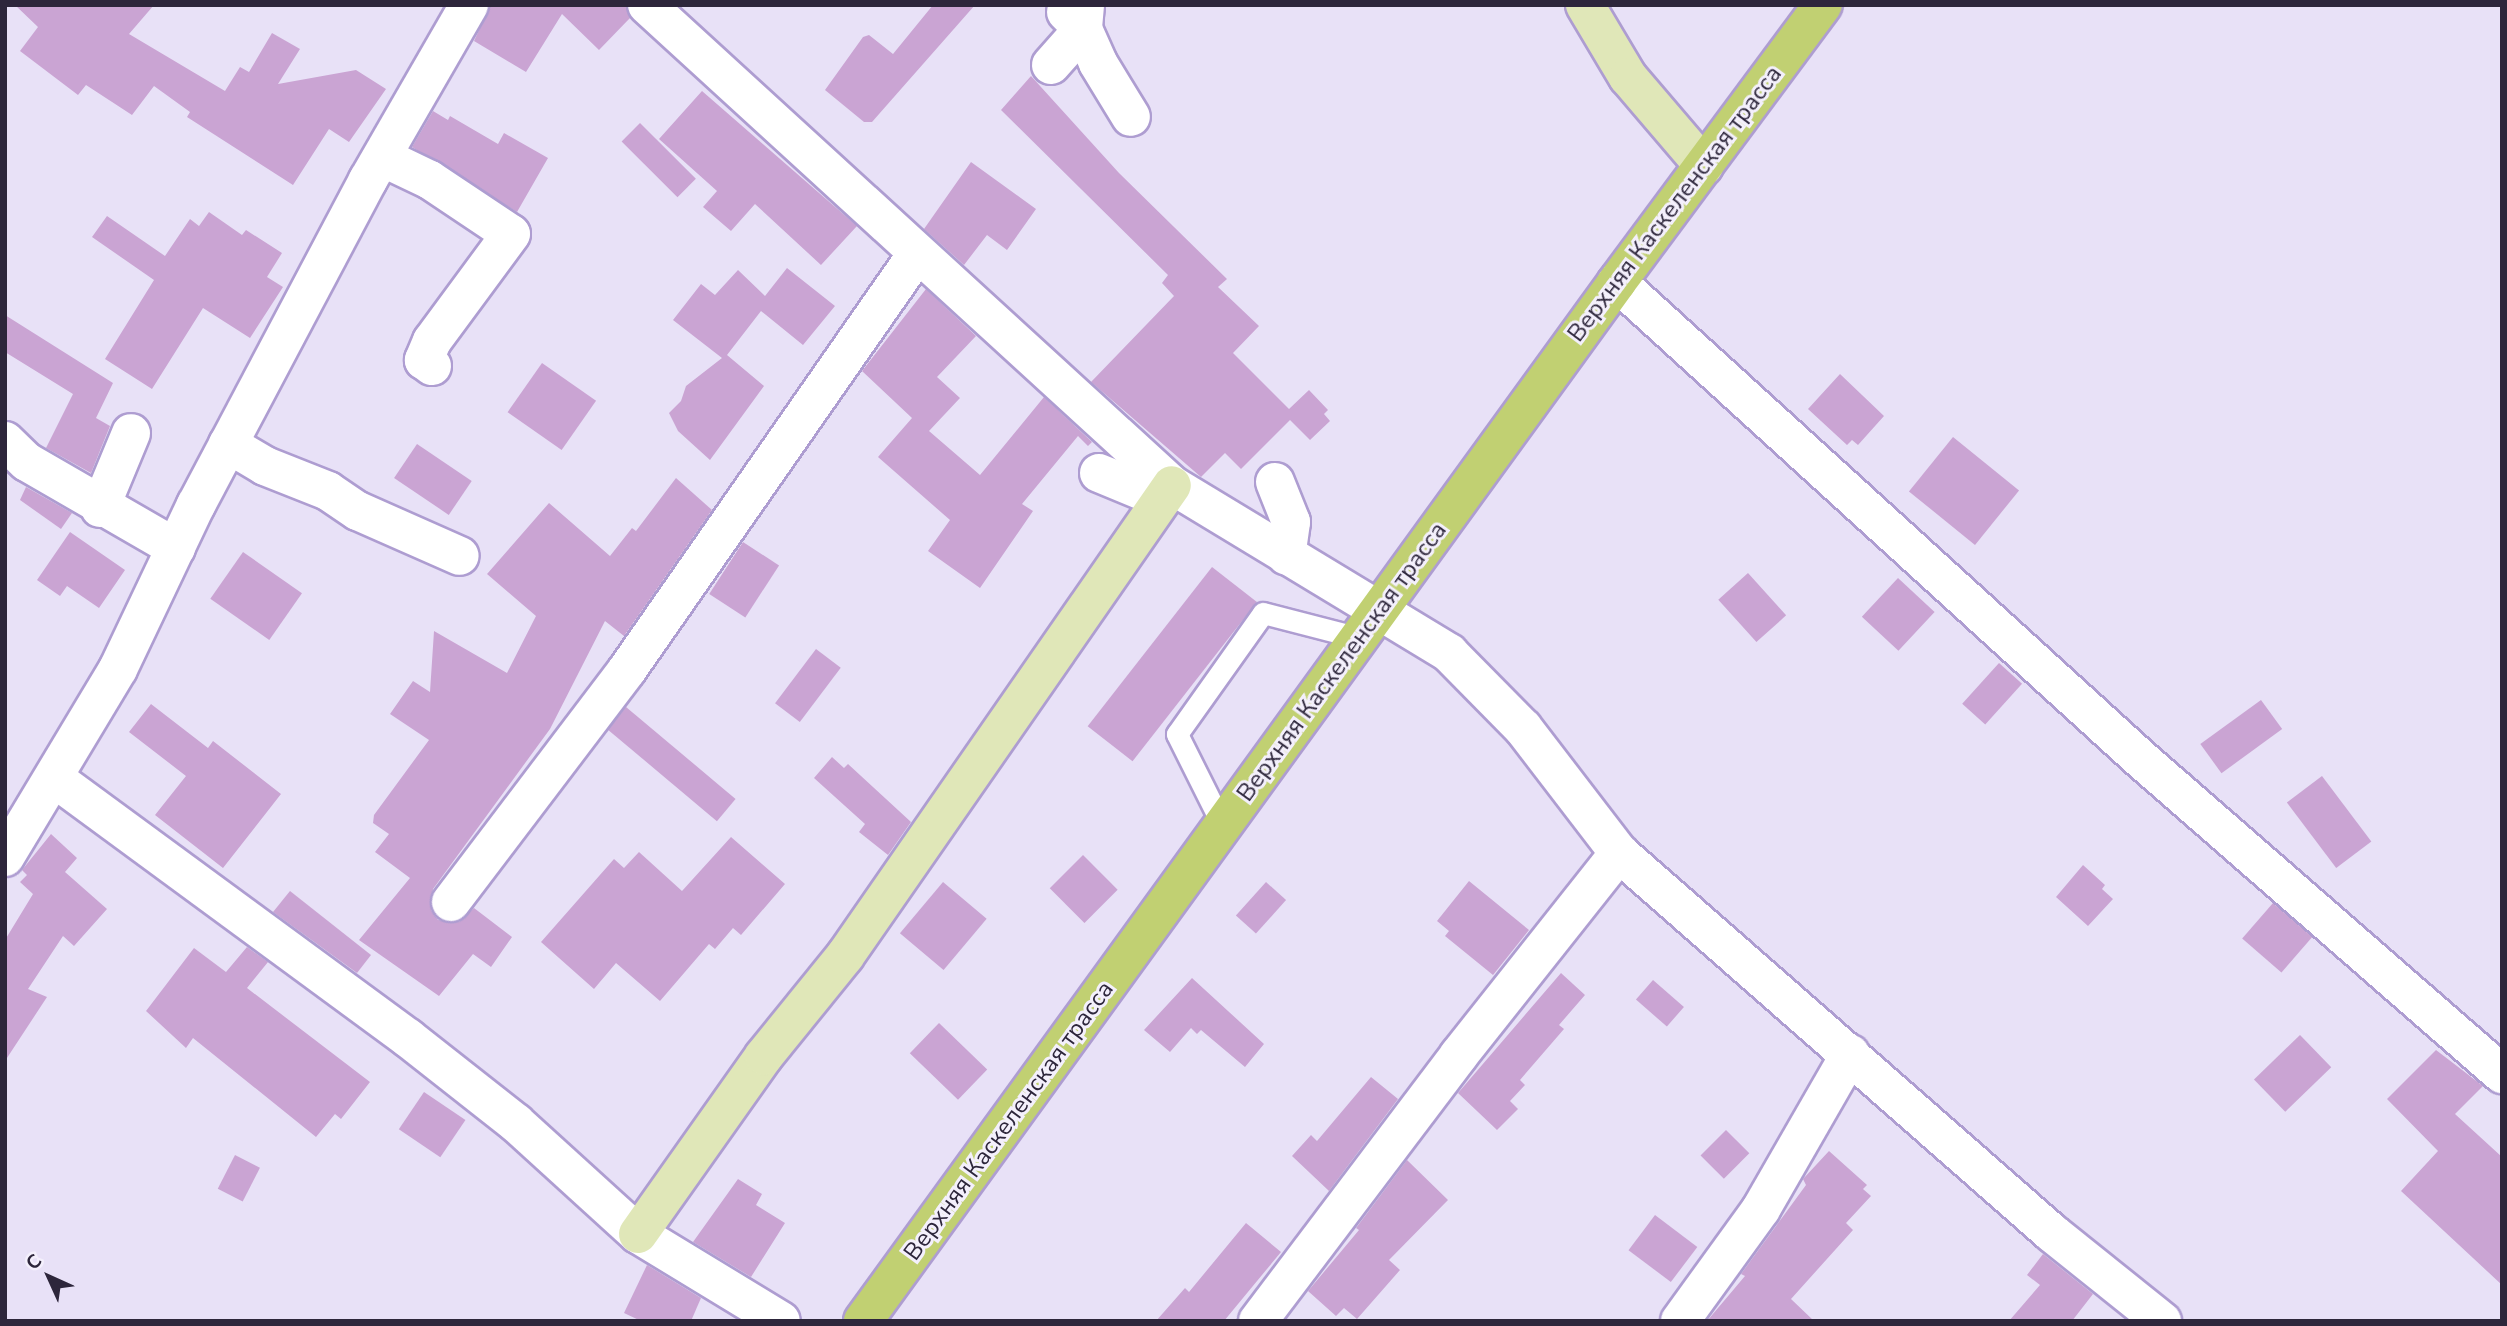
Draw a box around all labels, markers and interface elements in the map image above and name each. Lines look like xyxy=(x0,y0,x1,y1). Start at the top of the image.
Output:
street label: Верхняя Каскеленская трасса xyxy=(1562,60,1788,348)
street label: Верхняя Каскеленская трасса xyxy=(1231,517,1453,807)
street label: Верхняя Каскеленская трасса xyxy=(898,976,1120,1266)
north arrow xyxy=(14,1242,84,1312)
text: С xyxy=(20,1248,48,1276)

